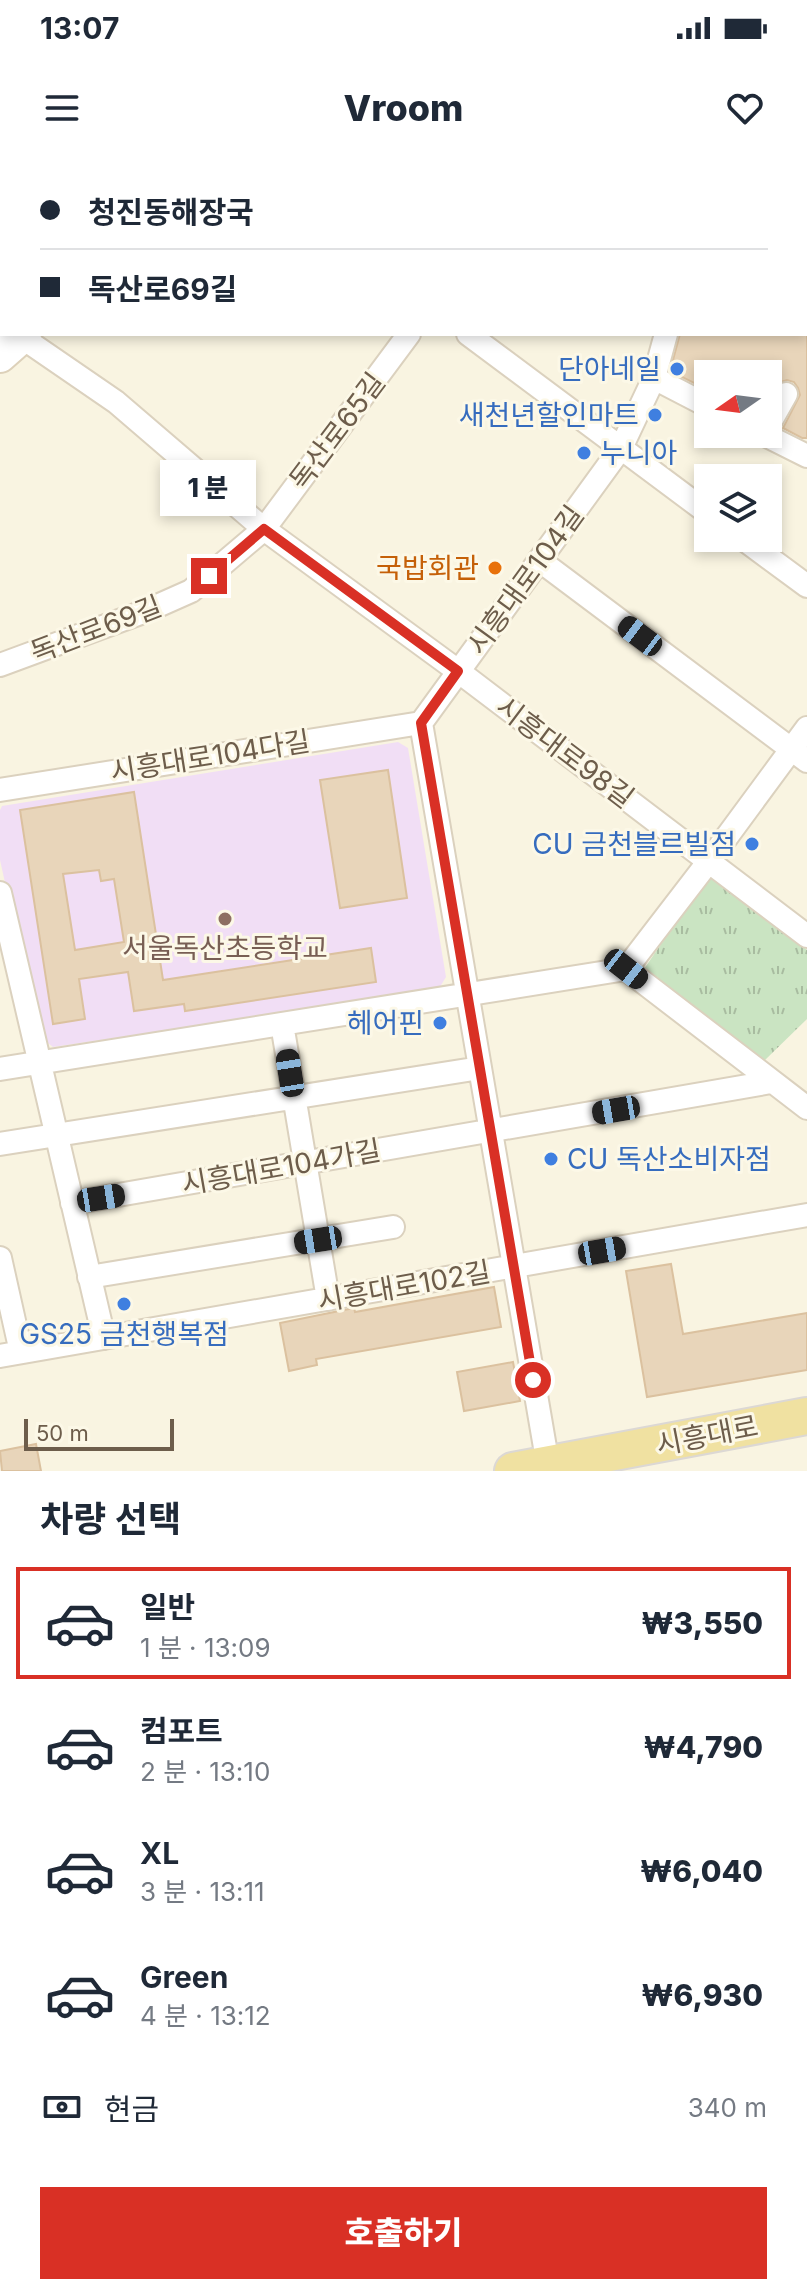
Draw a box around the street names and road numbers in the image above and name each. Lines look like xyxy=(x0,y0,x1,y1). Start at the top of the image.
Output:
street label: 독산로65길 xyxy=(282,366,392,496)
street label: 시흥대로104길 xyxy=(460,499,590,661)
street label: 독산로69길 xyxy=(26,588,166,670)
street label: 시흥대로98길 xyxy=(489,689,641,815)
street label: 시흥대로104다길 xyxy=(108,723,312,789)
street label: 시흥대로104가길 xyxy=(179,1133,383,1201)
street label: 시흥대로102길 xyxy=(315,1254,493,1318)
street label: 시흥대로 xyxy=(653,1408,761,1462)

